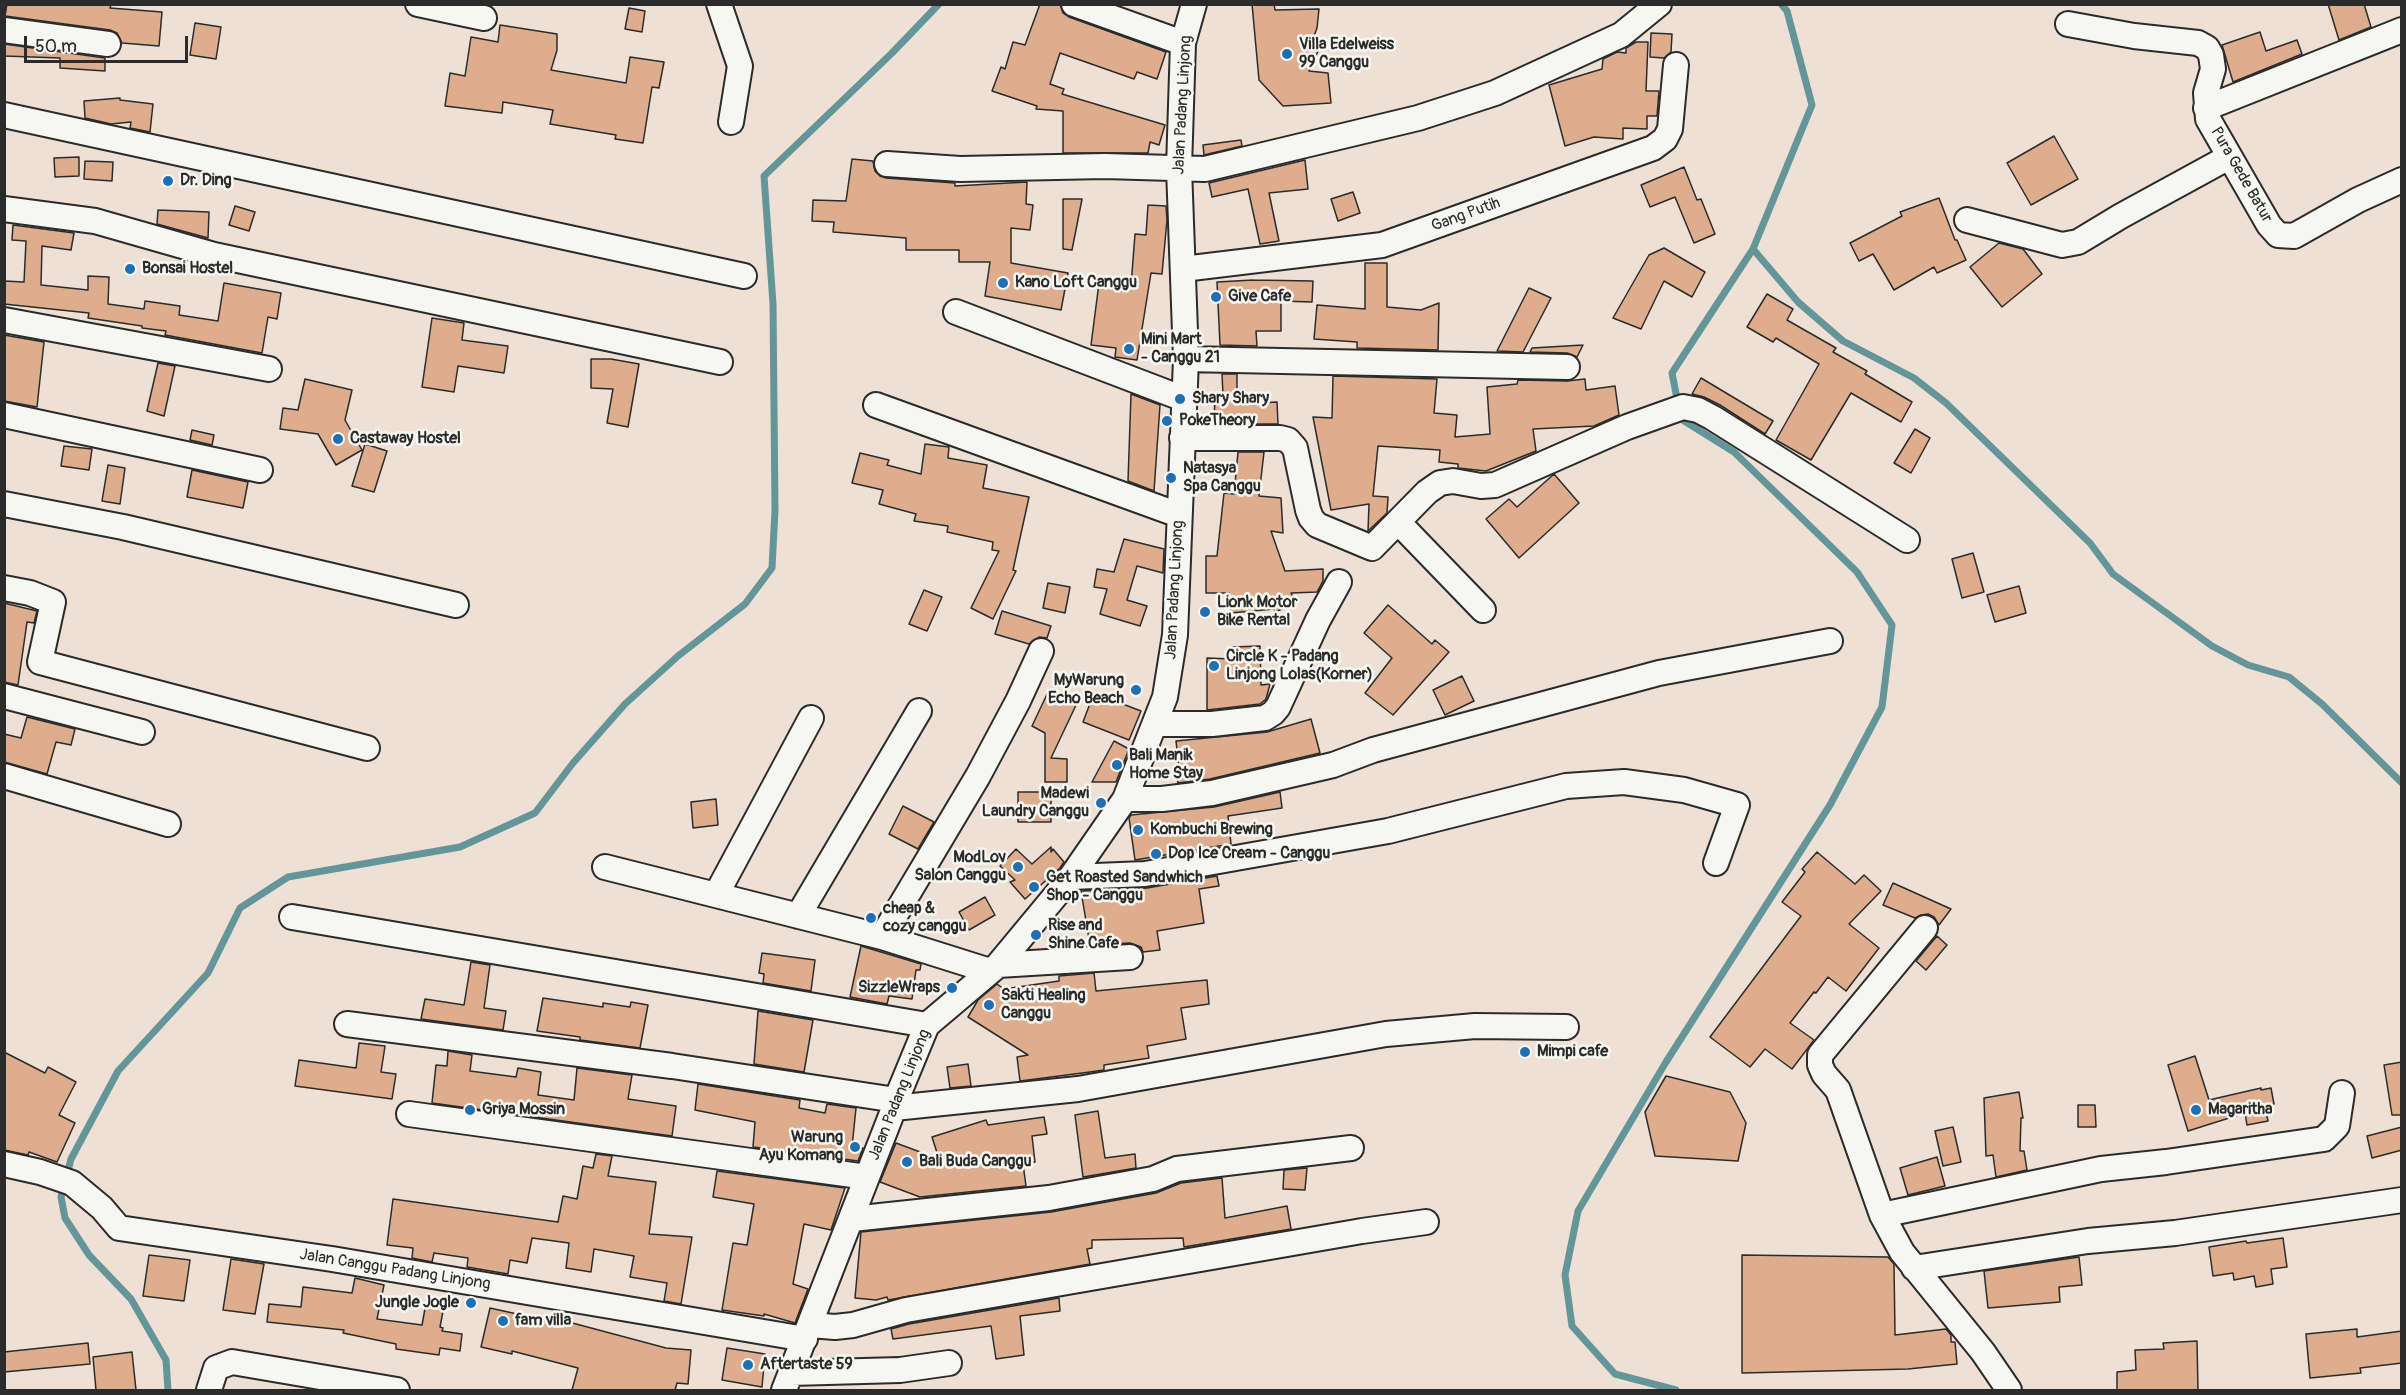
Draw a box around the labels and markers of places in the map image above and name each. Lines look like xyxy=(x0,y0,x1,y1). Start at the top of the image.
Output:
place label: Villa Edelweiss 99 Canggu xyxy=(1299,35,1394,73)
marker: Villa Edelweiss 99 Canggu xyxy=(1280,47,1294,61)
place label: Dr. Ding xyxy=(180,171,232,191)
marker: Dr. Ding xyxy=(161,174,175,188)
place label: Bonsai Hostel xyxy=(142,259,233,279)
marker: Bonsai Hostel xyxy=(123,262,137,276)
place label: Kano Loft Canggu xyxy=(1015,273,1137,293)
marker: Kano Loft Canggu xyxy=(996,276,1010,290)
place label: Give Cafe xyxy=(1228,287,1291,307)
marker: Give Cafe xyxy=(1209,290,1223,304)
place label: Mini Mart - Canggu 21 xyxy=(1141,330,1220,368)
marker: Mini Mart - Canggu 21 xyxy=(1122,342,1136,356)
place label: Shary Shary xyxy=(1192,389,1269,409)
marker: Shary Shary xyxy=(1173,392,1187,406)
place label: PokeTheory xyxy=(1179,411,1255,431)
marker: PokeTheory xyxy=(1160,414,1174,428)
place label: Castaway Hostel xyxy=(350,429,461,449)
marker: Castaway Hostel xyxy=(331,432,345,446)
place label: Natasya Spa Canggu xyxy=(1183,459,1261,497)
marker: Natasya Spa Canggu xyxy=(1164,471,1178,485)
place label: Lionk Motor Bike Rental xyxy=(1217,593,1297,631)
marker: Lionk Motor Bike Rental xyxy=(1198,605,1212,619)
place label: Circle K - Padang Linjong Lolas(Korner) xyxy=(1226,647,1373,685)
marker: Circle K - Padang Linjong Lolas(Korner) xyxy=(1207,659,1221,673)
place label: MyWarung Echo Beach xyxy=(1048,671,1124,709)
marker: MyWarung Echo Beach xyxy=(1129,683,1143,697)
place label: Bali Manik Home Stay xyxy=(1129,746,1203,784)
marker: Bali Manik Home Stay xyxy=(1110,758,1124,772)
place label: Madewi Laundry Canggu xyxy=(982,784,1089,822)
marker: Madewi Laundry Canggu xyxy=(1094,796,1108,810)
place label: Kombuchi Brewing xyxy=(1150,820,1273,840)
marker: Kombuchi Brewing xyxy=(1131,823,1145,837)
place label: Dop Ice Cream - Canggu xyxy=(1168,844,1330,864)
marker: Dop Ice Cream - Canggu xyxy=(1149,847,1163,861)
place label: ModLov Salon Canggu xyxy=(914,848,1006,886)
marker: ModLov Salon Canggu xyxy=(1011,860,1025,874)
place label: Get Roasted Sandwhich Shop - Canggu xyxy=(1046,868,1203,906)
marker: Get Roasted Sandwhich Shop - Canggu xyxy=(1027,880,1041,894)
place label: cheap & cozy canggu xyxy=(883,899,967,937)
marker: cheap & cozy canggu xyxy=(864,911,878,925)
place label: Rise and Shine Cafe xyxy=(1048,916,1119,954)
marker: Rise and Shine Cafe xyxy=(1029,928,1043,942)
place label: SizzleWraps xyxy=(858,978,940,998)
marker: SizzleWraps xyxy=(945,981,959,995)
place label: Sakti Healing Canggu xyxy=(1001,986,1086,1024)
marker: Sakti Healing Canggu xyxy=(982,998,996,1012)
place label: Mimpi cafe xyxy=(1537,1042,1608,1062)
marker: Mimpi cafe xyxy=(1518,1045,1532,1059)
place label: Griya Mossin xyxy=(482,1100,565,1120)
place label: Magaritha xyxy=(2208,1100,2272,1120)
marker: Griya Mossin xyxy=(463,1103,477,1117)
marker: Magaritha xyxy=(2189,1103,2203,1117)
place label: Warung Ayu Komang xyxy=(759,1128,843,1166)
marker: Warung Ayu Komang xyxy=(848,1140,862,1154)
place label: Bali Buda Canggu xyxy=(919,1152,1032,1172)
marker: Bali Buda Canggu xyxy=(900,1155,914,1169)
place label: Jungle Jogle xyxy=(375,1293,459,1313)
marker: Jungle Jogle xyxy=(464,1296,478,1310)
place label: fam villa xyxy=(515,1311,571,1331)
marker: fam villa xyxy=(496,1314,510,1328)
place label: Aftertaste 59 xyxy=(760,1355,853,1375)
marker: Aftertaste 59 xyxy=(741,1358,755,1372)

